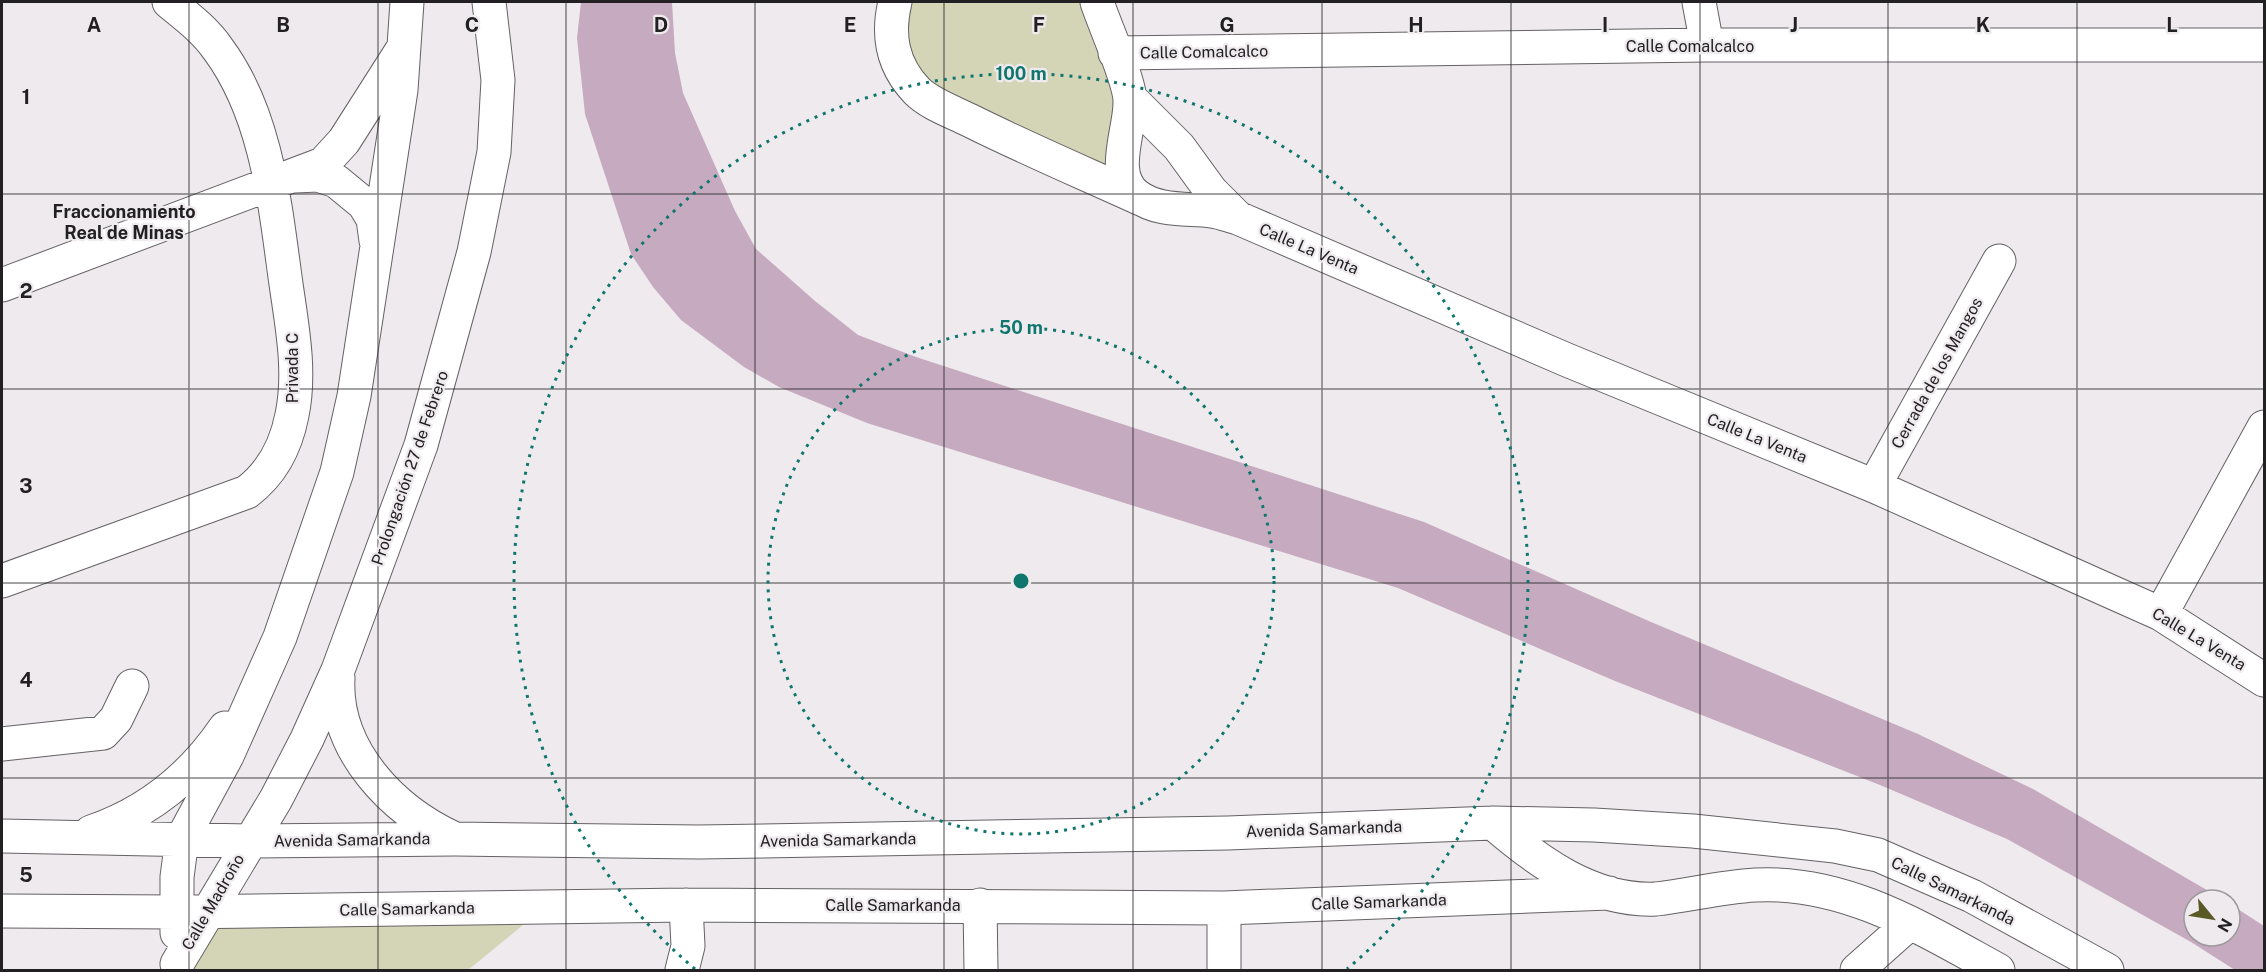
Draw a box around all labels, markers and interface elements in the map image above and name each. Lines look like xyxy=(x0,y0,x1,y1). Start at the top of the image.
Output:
text: A xyxy=(87,13,101,37)
text: B xyxy=(276,13,290,37)
text: C xyxy=(465,13,479,37)
text: D xyxy=(654,13,668,37)
text: E xyxy=(844,13,856,37)
text: F xyxy=(1033,13,1045,37)
text: G xyxy=(1219,13,1235,37)
text: H xyxy=(1408,13,1424,37)
text: I xyxy=(1602,13,1608,37)
text: J xyxy=(1790,13,1798,37)
text: K xyxy=(1976,13,1990,37)
text: L xyxy=(2166,13,2178,37)
street label: Calle Comalcalco xyxy=(1626,37,1754,56)
street label: Calle Comalcalco xyxy=(1140,41,1268,63)
text: 100 m xyxy=(995,63,1047,84)
text: 1 xyxy=(22,85,30,109)
district label: Fraccionamiento Real de Minas xyxy=(52,201,196,243)
street label: Calle La Venta xyxy=(1256,220,1362,278)
text: 2 xyxy=(20,279,32,303)
street label: Cerrada de los Mangos xyxy=(1887,294,1987,452)
text: 50 m xyxy=(999,317,1043,338)
street label: Privada C xyxy=(283,333,302,403)
street label: Prolongación 27 de Febrero xyxy=(368,368,452,568)
street label: Calle La Venta xyxy=(1704,409,1810,467)
text: 3 xyxy=(19,474,33,498)
centre of rings xyxy=(1011,571,1031,591)
street label: Calle La Venta xyxy=(2149,604,2249,674)
text: 4 xyxy=(19,668,33,692)
street label: Avenida Samarkanda xyxy=(1245,817,1403,841)
street label: Avenida Samarkanda xyxy=(274,829,430,851)
street label: Avenida Samarkanda xyxy=(760,829,916,851)
street label: Calle Madroño xyxy=(178,851,248,953)
street label: Calle Samarkanda xyxy=(1888,853,2018,929)
text: 5 xyxy=(19,863,33,887)
north arrow xyxy=(2182,888,2242,948)
street label: Calle Samarkanda xyxy=(1311,890,1447,914)
street label: Calle Samarkanda xyxy=(825,896,961,915)
street label: Calle Samarkanda xyxy=(339,898,475,920)
text: N xyxy=(2213,915,2236,935)

